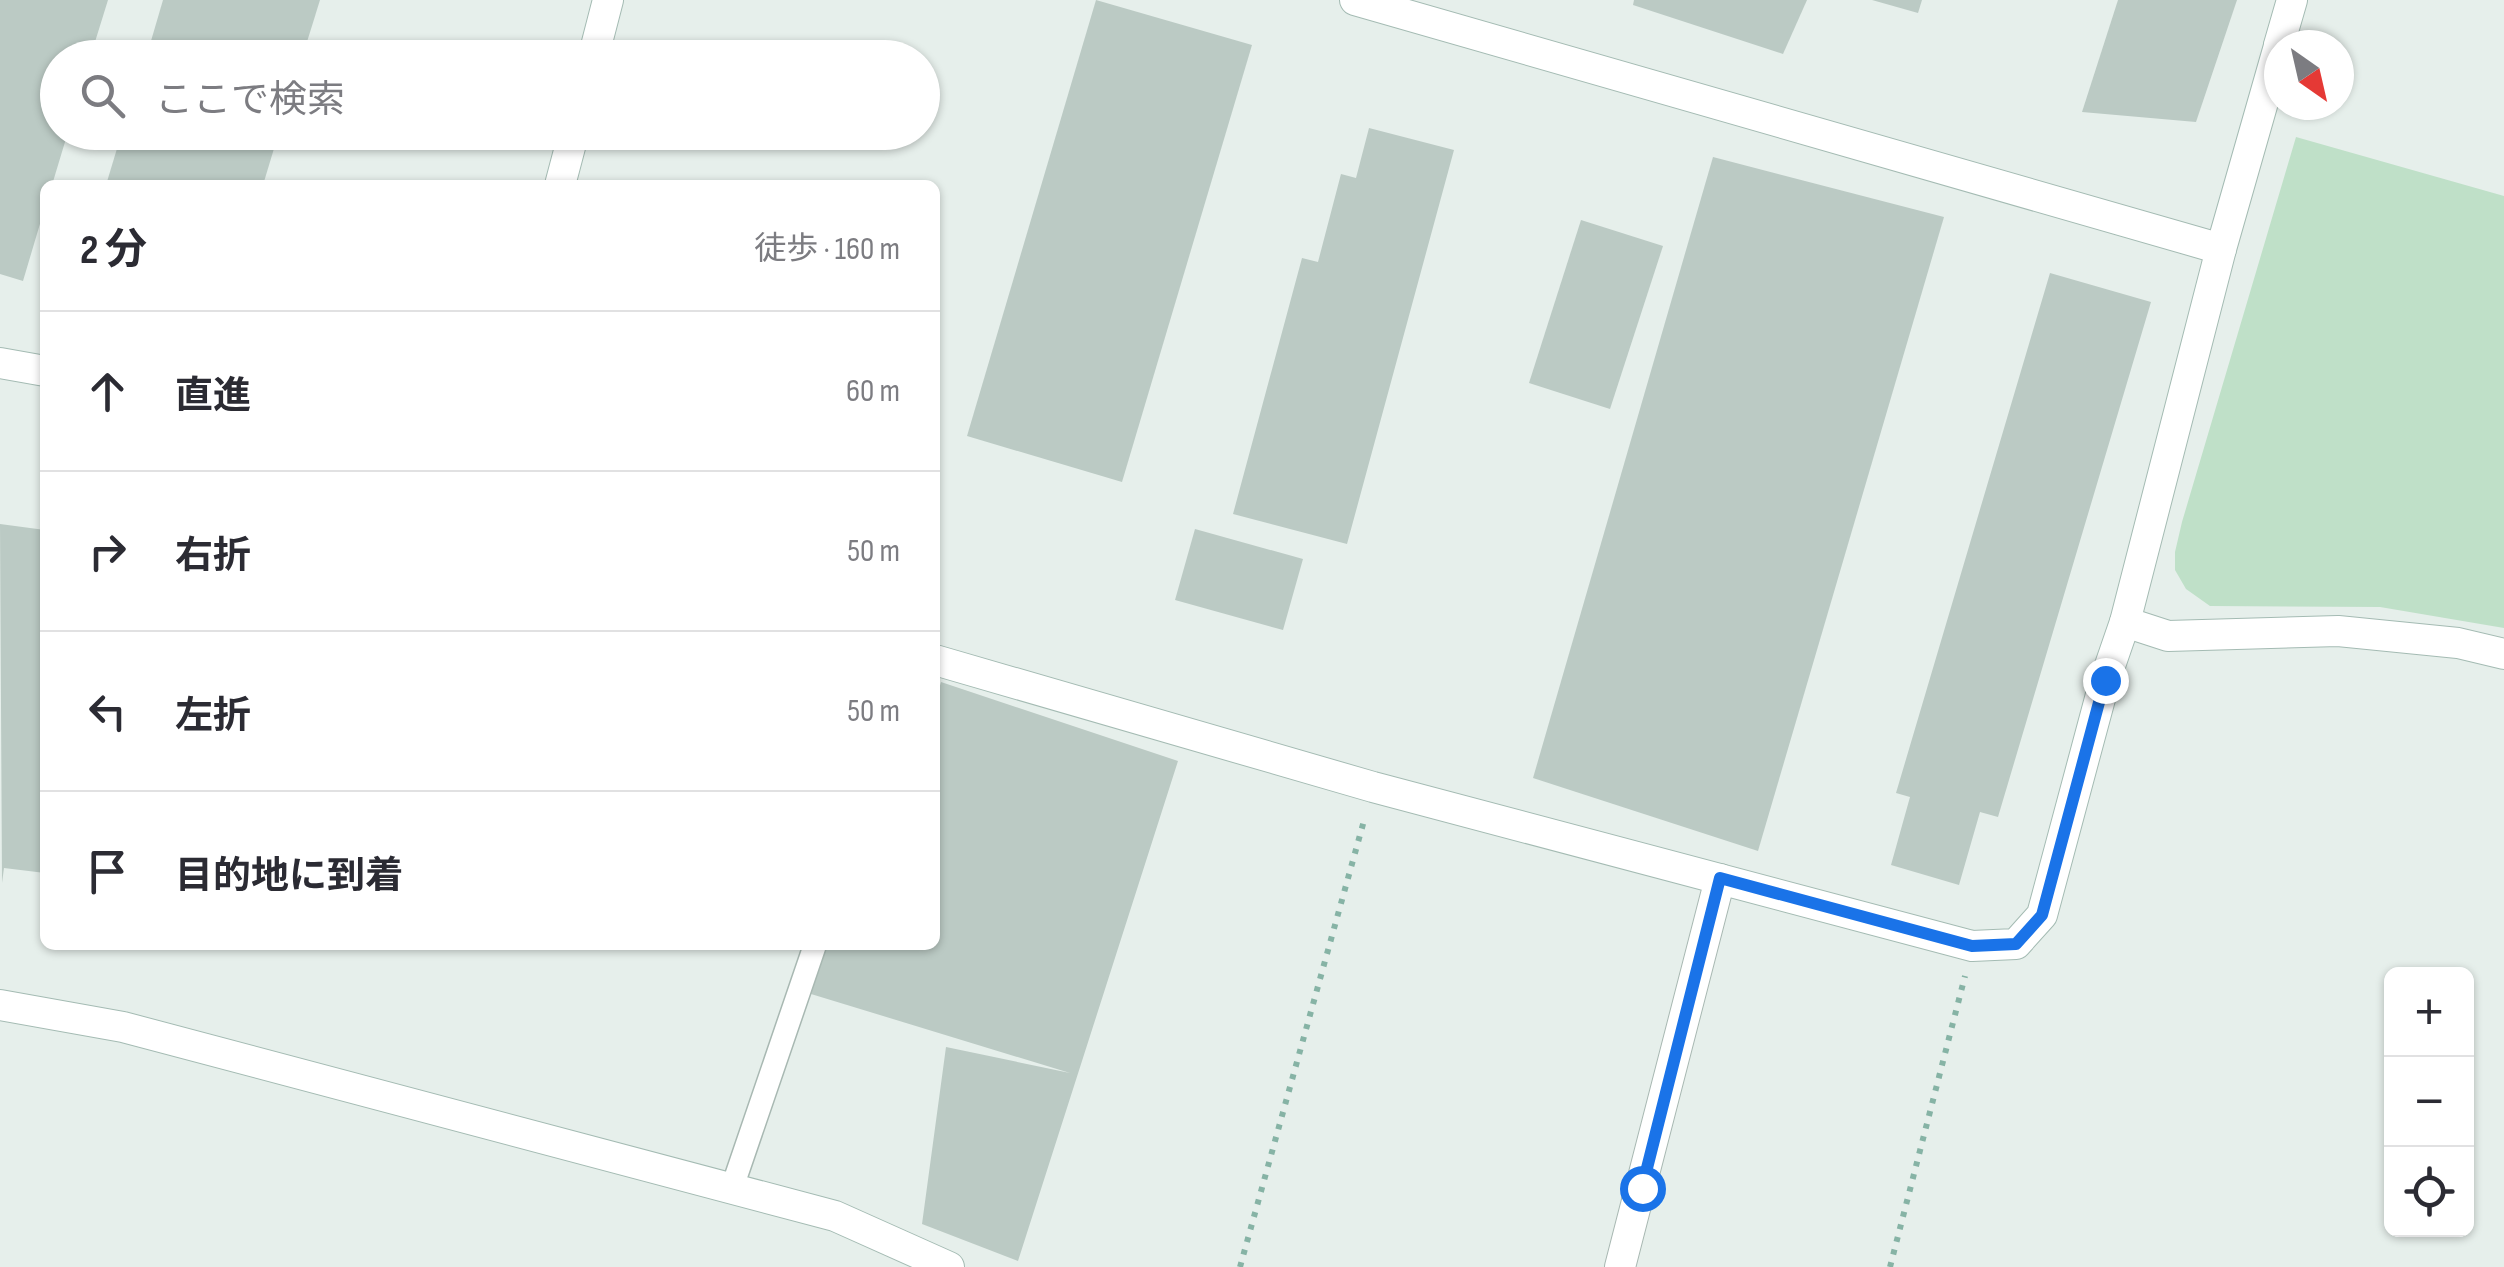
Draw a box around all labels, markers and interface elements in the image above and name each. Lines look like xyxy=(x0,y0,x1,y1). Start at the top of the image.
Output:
north arrow xyxy=(2264,30,2354,120)
search box xyxy=(40,40,940,150)
icon: search xyxy=(75,68,130,123)
text: ここで検索 xyxy=(155,78,345,123)
text: 2 分 xyxy=(80,225,147,276)
text: 徒歩 · 160 m xyxy=(754,230,900,269)
icon: ahead xyxy=(80,364,135,419)
text: 60 m xyxy=(846,372,900,411)
text: 直進 xyxy=(175,374,251,419)
icon: right xyxy=(80,524,135,579)
text: 50 m xyxy=(847,532,900,571)
text: 右折 xyxy=(175,534,251,579)
route end xyxy=(2083,658,2129,704)
icon: left xyxy=(80,684,135,739)
text: 50 m xyxy=(847,692,900,731)
text: 左折 xyxy=(175,694,251,739)
icon: arrive xyxy=(80,844,135,899)
text: 目的地に到着 xyxy=(175,854,403,899)
map controls xyxy=(2384,967,2474,1237)
button: + xyxy=(2384,967,2474,1057)
button: − xyxy=(2384,1057,2474,1147)
button: locate xyxy=(2384,1147,2474,1237)
route start xyxy=(1620,1166,1666,1212)

